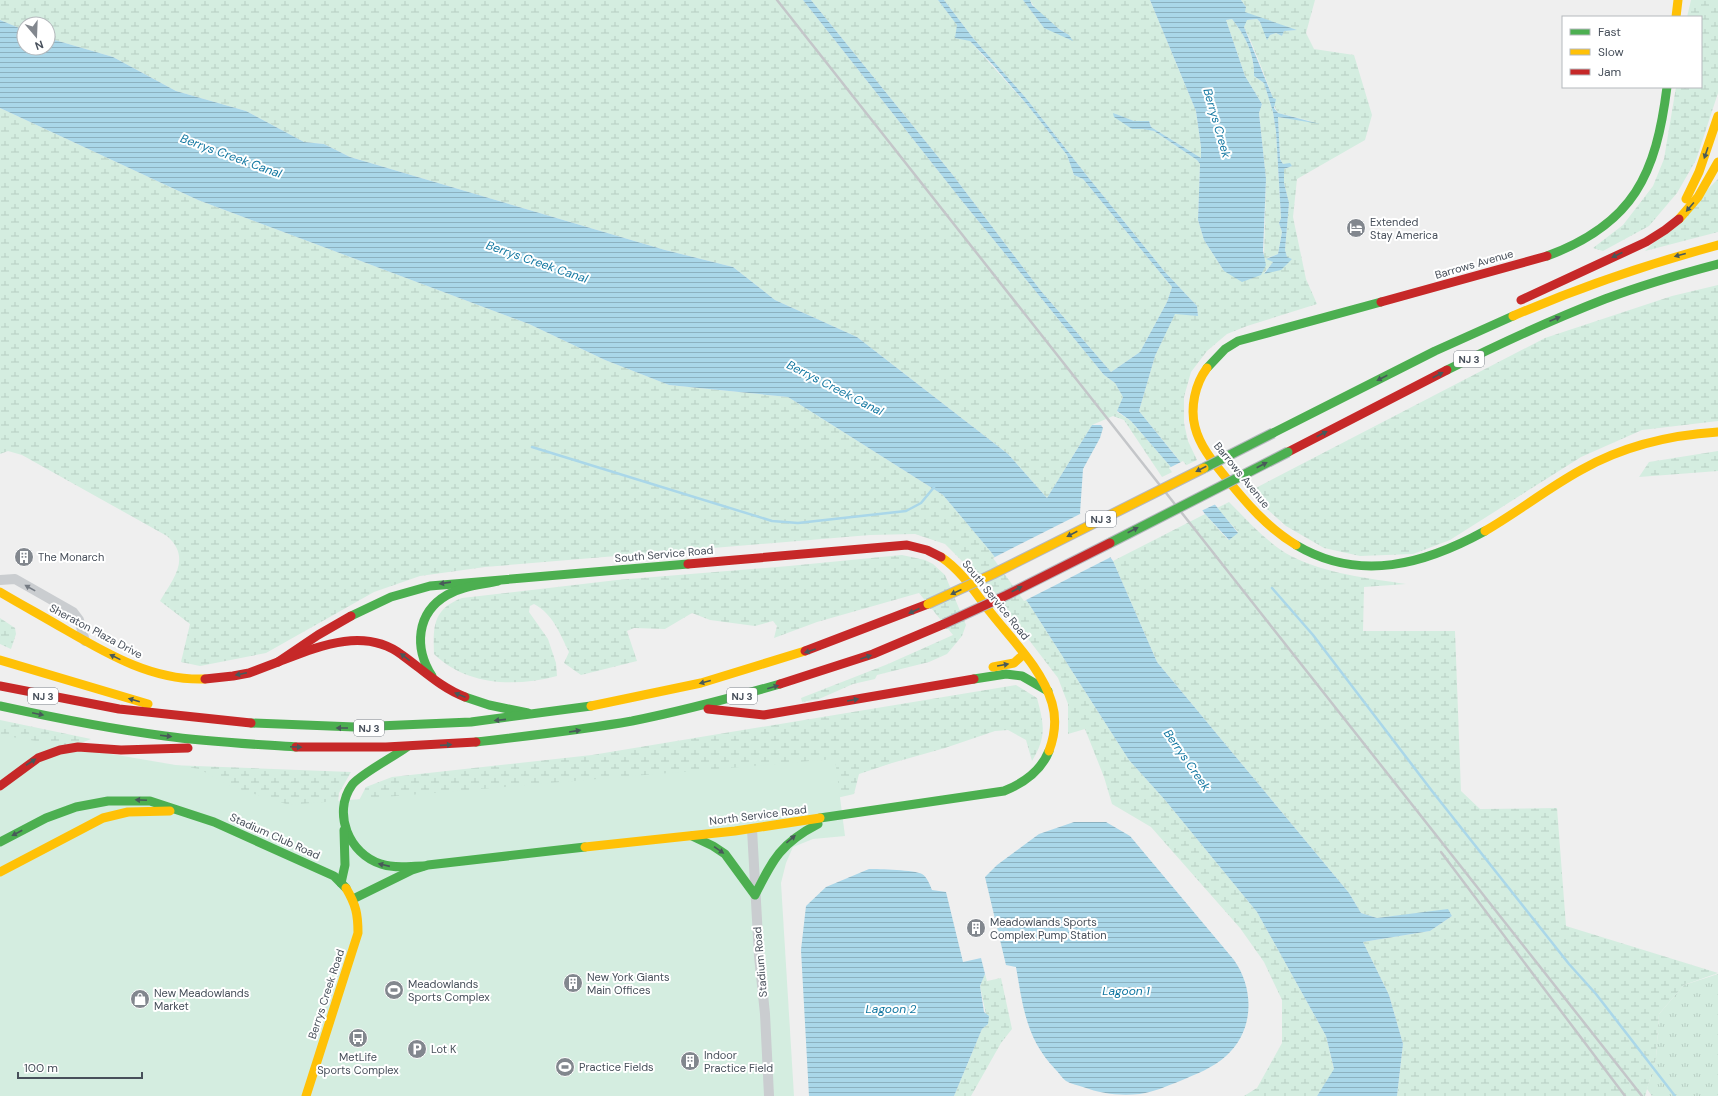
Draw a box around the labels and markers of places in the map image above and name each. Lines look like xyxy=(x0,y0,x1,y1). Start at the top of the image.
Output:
place label: Extended Stay America xyxy=(1370,215,1438,242)
hotel icon: Extended Stay America xyxy=(1345,217,1367,239)
building icon: The Monarch xyxy=(13,546,35,568)
place label: The Monarch xyxy=(38,550,104,564)
place label: Meadowlands Sports Complex Pump Station xyxy=(990,915,1107,942)
building icon: Meadowlands Sports Complex Pump Station xyxy=(965,917,987,939)
place label: New York Giants Main Offices xyxy=(587,970,670,997)
building icon: New York Giants Main Offices xyxy=(562,972,584,994)
place label: Meadowlands Sports Complex xyxy=(408,977,490,1004)
sports icon: Meadowlands Sports Complex xyxy=(383,979,405,1001)
place label: New Meadowlands Market xyxy=(154,986,249,1013)
shop icon: New Meadowlands Market xyxy=(129,988,151,1010)
bus stop icon: MetLife Sports Complex xyxy=(347,1027,369,1049)
parking icon: Lot K xyxy=(406,1038,428,1060)
place label: Lot K xyxy=(431,1042,457,1056)
place label: Indoor Practice Field xyxy=(704,1048,773,1075)
place label: MetLife Sports Complex xyxy=(317,1050,399,1077)
building icon: Indoor Practice Field xyxy=(679,1050,701,1072)
sports icon: Practice Fields xyxy=(554,1056,576,1078)
place label: Practice Fields xyxy=(579,1060,654,1074)

